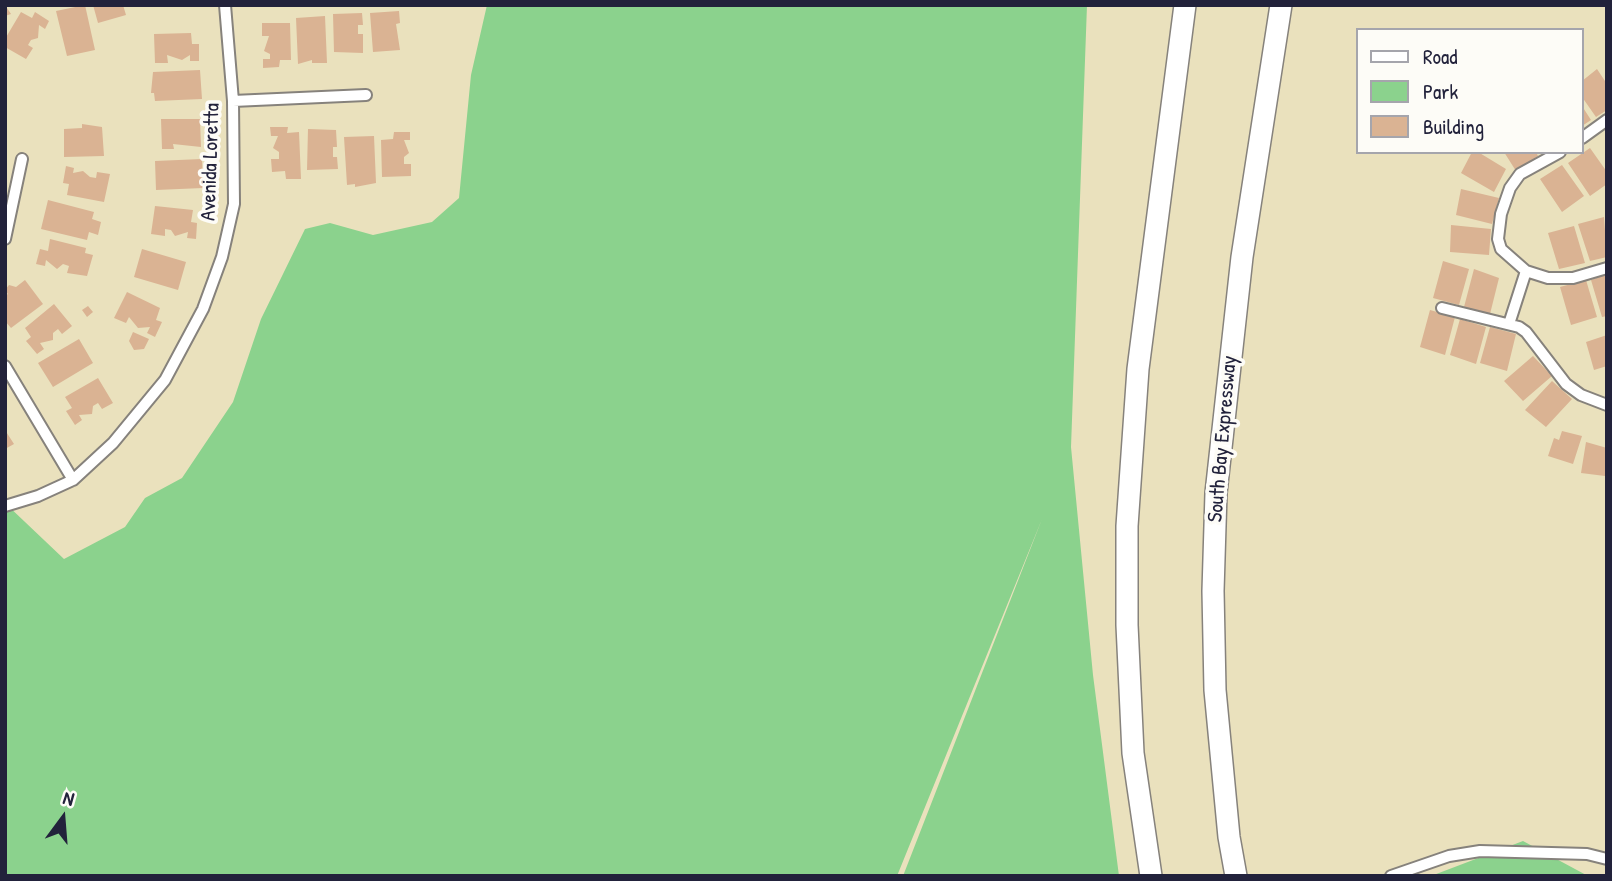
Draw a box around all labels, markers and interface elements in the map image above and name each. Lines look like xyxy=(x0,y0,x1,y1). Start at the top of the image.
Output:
legend xyxy=(1356,28,1584,154)
text: Road xyxy=(1423,42,1457,71)
text: Park xyxy=(1423,77,1458,106)
street label: Avenida Loretta xyxy=(196,103,226,221)
text: Building xyxy=(1423,112,1484,141)
street label: South Bay Expressway xyxy=(1203,355,1243,523)
north arrow xyxy=(28,783,98,853)
text: N xyxy=(60,784,77,812)

